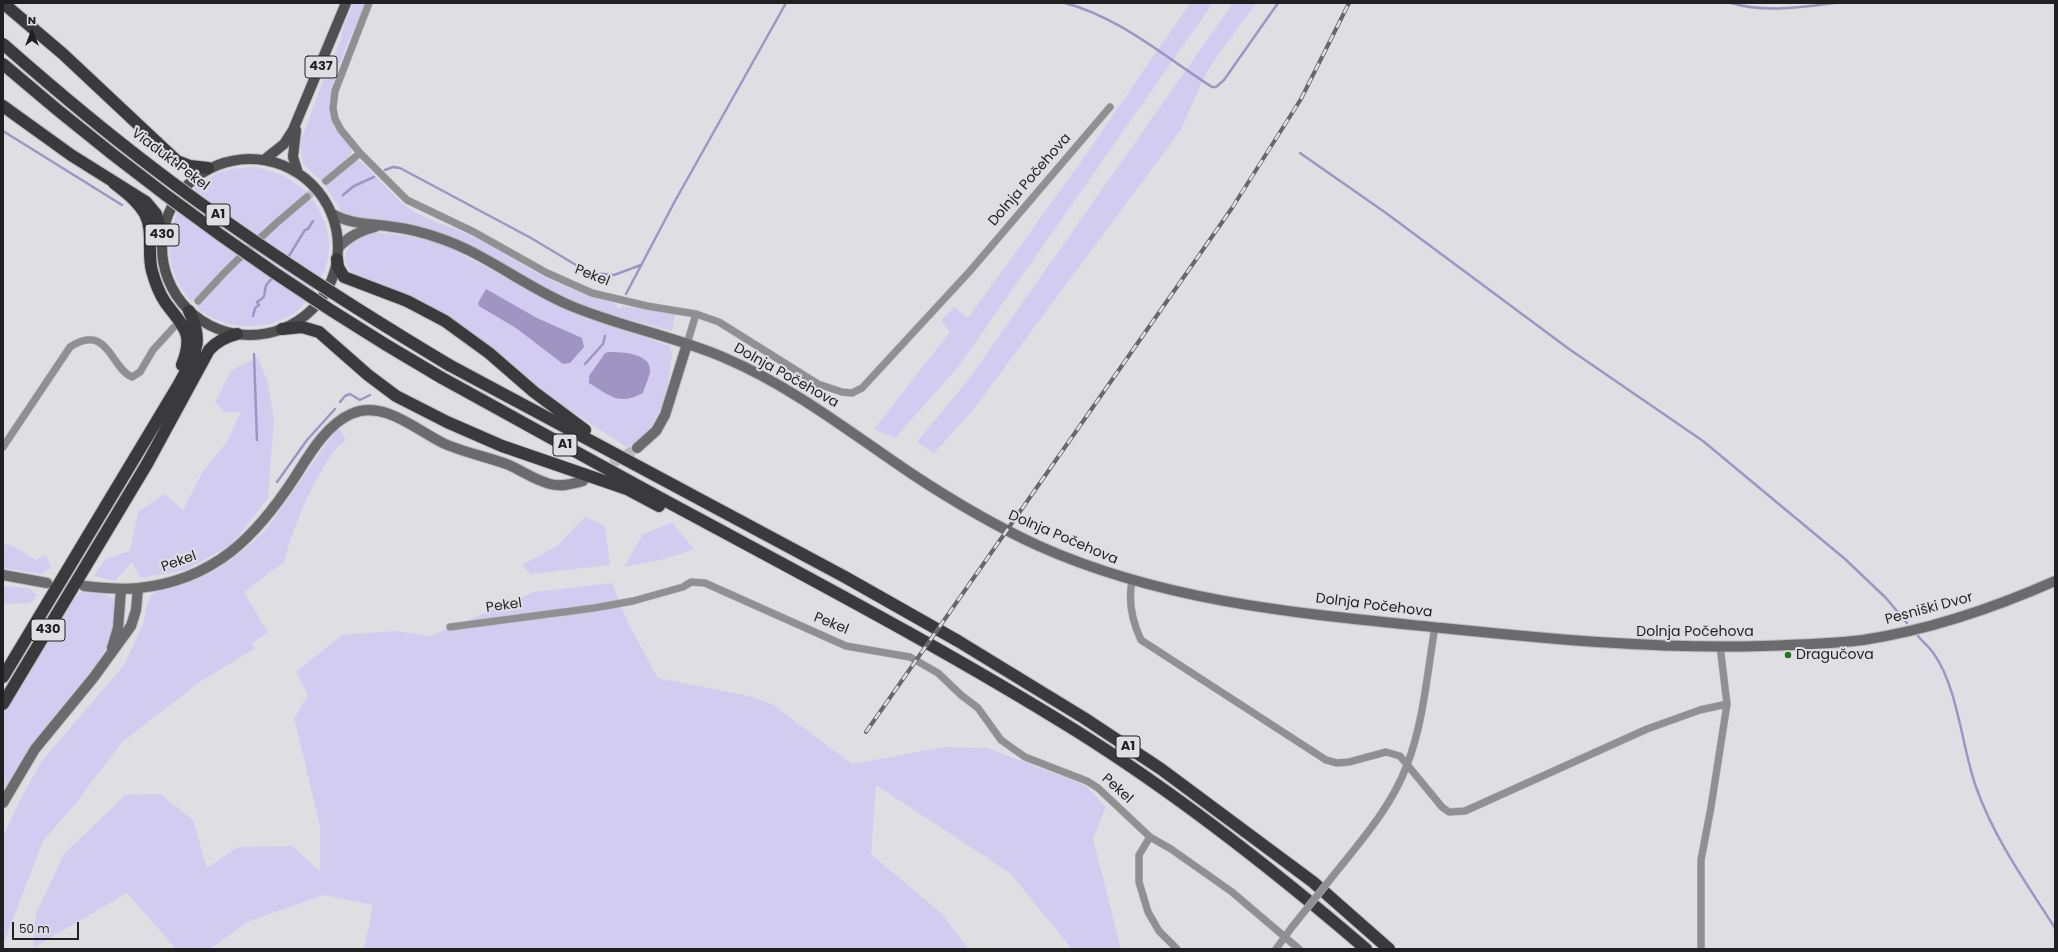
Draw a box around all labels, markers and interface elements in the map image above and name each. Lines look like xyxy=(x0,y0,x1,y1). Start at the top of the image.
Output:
north arrow xyxy=(12,12,52,52)
text: N xyxy=(28,12,36,28)
road number: 437 xyxy=(305,56,337,78)
street label: Viadukt Pekel xyxy=(128,125,212,195)
street label: Dolnja Počehova xyxy=(985,130,1075,230)
road number: A1 xyxy=(206,204,230,226)
road number: 430 xyxy=(145,224,179,246)
street label: Pekel xyxy=(572,262,612,290)
street label: Dolnja Počehova xyxy=(731,340,841,412)
road number: A1 xyxy=(553,434,577,456)
street label: Dolnja Počehova xyxy=(1006,507,1120,569)
street label: Pekel xyxy=(159,548,199,576)
street label: Pesniški Dvor xyxy=(1883,589,1975,629)
street label: Dolnja Počehova xyxy=(1315,591,1433,621)
street label: Pekel xyxy=(485,595,523,617)
street label: Pekel xyxy=(811,609,851,639)
road number: 430 xyxy=(31,619,65,641)
street label: Dolnja Počehova xyxy=(1636,624,1754,640)
place label: Dragučova xyxy=(1796,647,1874,663)
marker: Dragučova xyxy=(1783,650,1793,660)
road number: A1 xyxy=(1116,736,1140,758)
street label: Pekel xyxy=(1098,771,1136,807)
scale bar xyxy=(14,914,81,940)
text: 50 m xyxy=(19,920,50,937)

